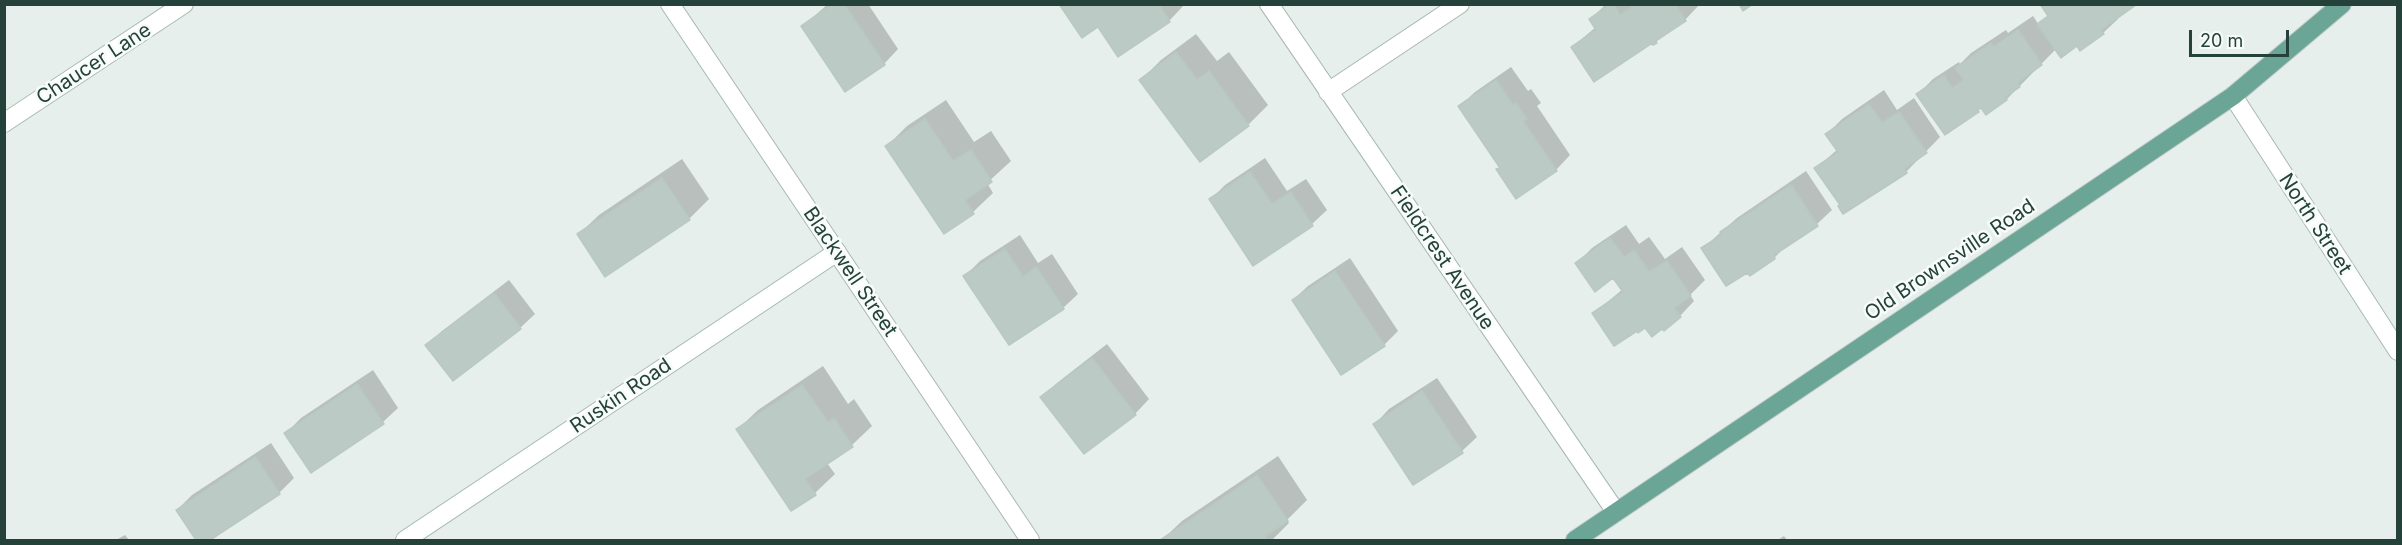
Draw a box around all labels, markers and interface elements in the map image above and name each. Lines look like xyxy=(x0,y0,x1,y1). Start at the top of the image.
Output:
street label: Chaucer Lane xyxy=(32,18,156,110)
scale bar xyxy=(2192,18,2292,56)
text: 20 m xyxy=(2200,30,2243,51)
street label: North Street xyxy=(2274,169,2356,279)
street label: Fieldcrest Avenue xyxy=(1385,181,1499,335)
street label: Old Brownsville Road xyxy=(1860,194,2040,326)
street label: Blackwell Street xyxy=(798,203,902,341)
street label: Ruskin Road xyxy=(566,353,676,439)

